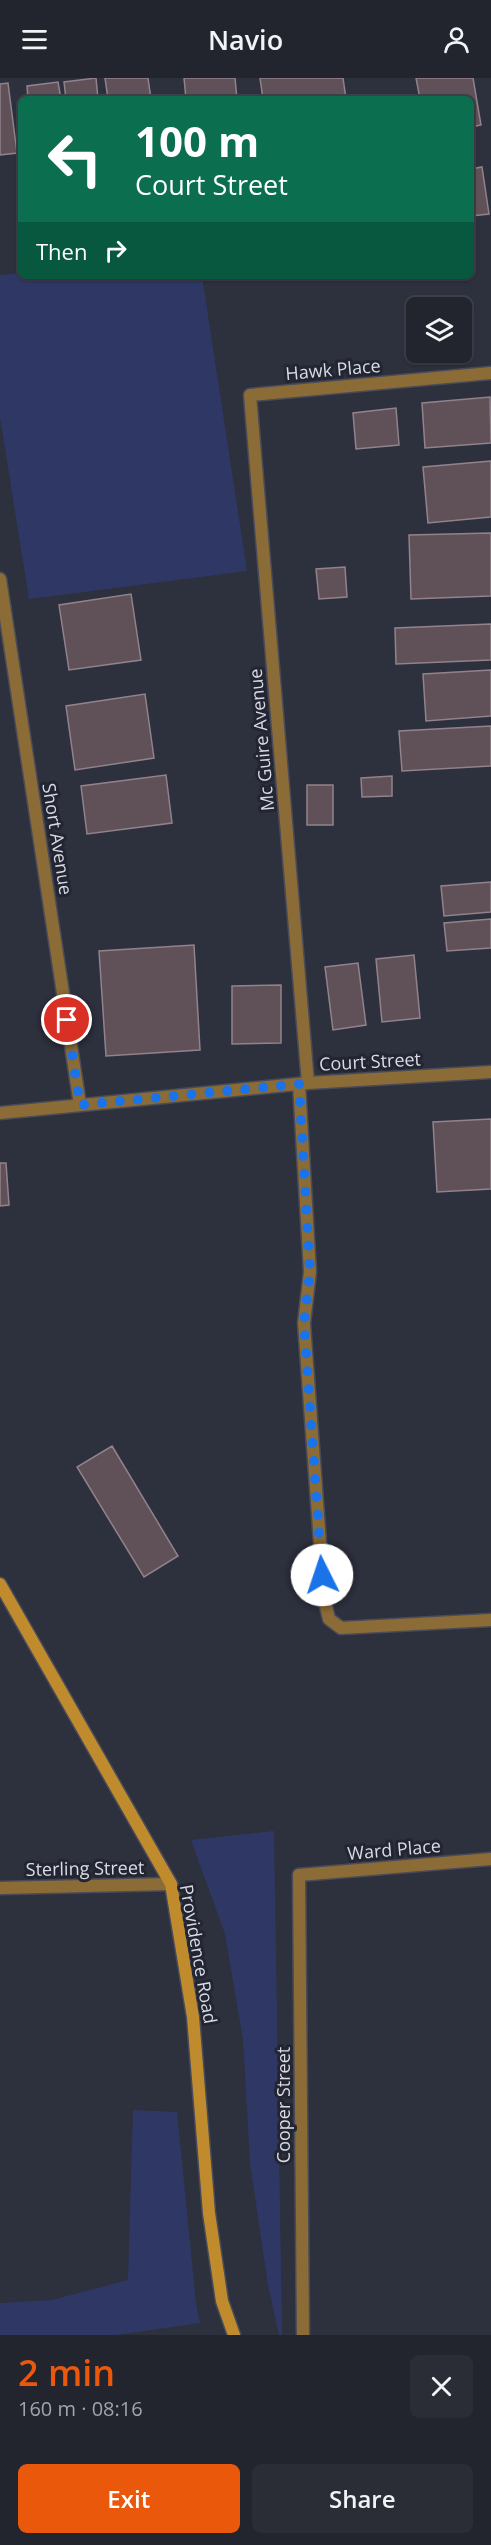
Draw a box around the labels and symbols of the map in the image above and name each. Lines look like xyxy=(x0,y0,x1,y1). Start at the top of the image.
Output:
street label: Hawk Place xyxy=(284,353,382,385)
street label: Mc Guire Avenue xyxy=(243,668,279,812)
street label: Short Avenue xyxy=(37,781,79,897)
pin xyxy=(41,994,92,1045)
street label: Court Street xyxy=(318,1046,422,1076)
position arrow xyxy=(290,1543,354,1607)
street label: Ward Place xyxy=(346,1833,442,1865)
street label: Sterling Street xyxy=(25,1855,145,1881)
street label: Providence Road xyxy=(175,1882,223,2026)
street label: Cooper Street xyxy=(271,2047,295,2163)

